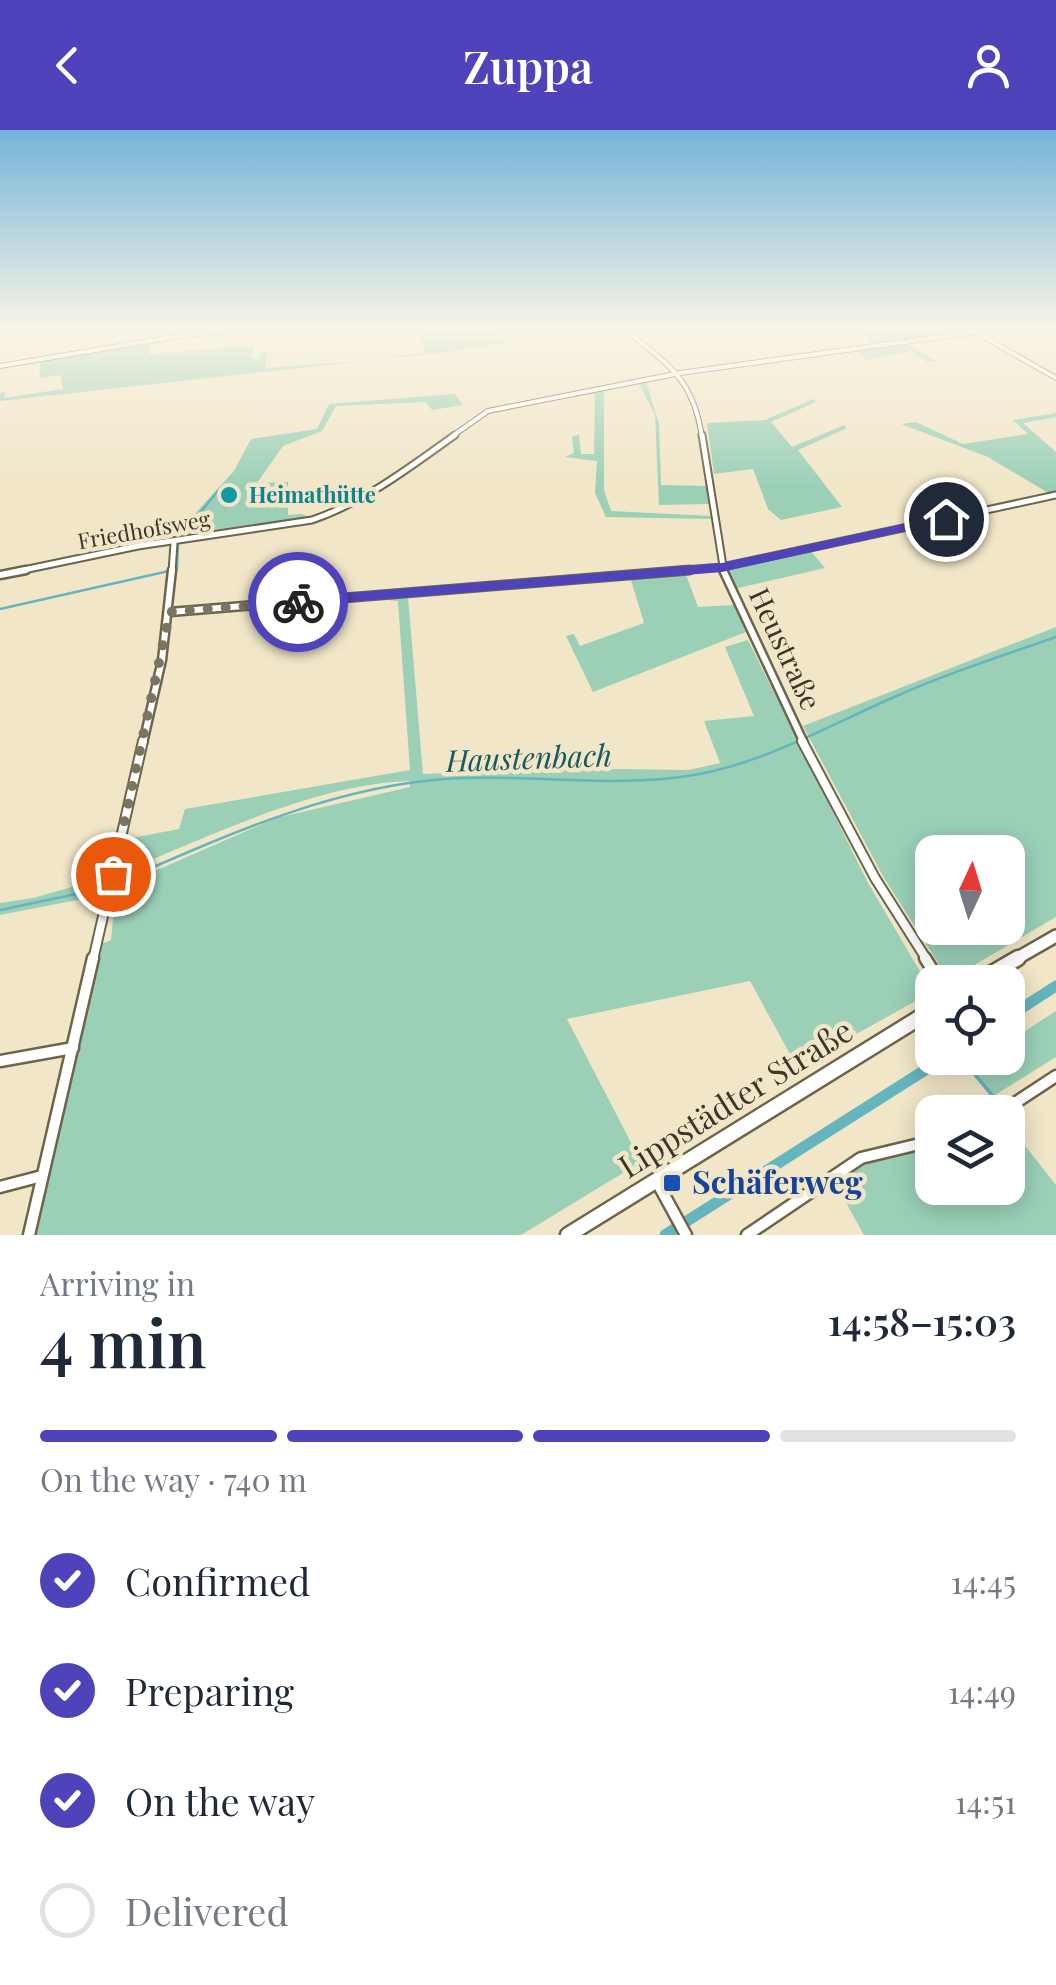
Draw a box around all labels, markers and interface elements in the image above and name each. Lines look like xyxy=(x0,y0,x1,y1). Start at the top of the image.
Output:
text: Zuppa xyxy=(463,35,593,95)
icon: back xyxy=(40,38,95,93)
icon: person xyxy=(961,38,1016,93)
pin xyxy=(904,477,989,562)
place label: Heimathütte xyxy=(249,479,376,509)
marker: Heimathütte xyxy=(218,484,240,506)
icon: home xyxy=(919,492,974,547)
street label: Friedhofsweg xyxy=(75,503,213,555)
courier xyxy=(248,552,348,652)
icon: bike xyxy=(271,575,326,630)
street label: Heustraße xyxy=(742,581,831,715)
water label: Haustenbach xyxy=(444,734,613,780)
pin xyxy=(71,832,156,917)
north arrow xyxy=(915,835,1025,945)
map controls xyxy=(915,835,1025,1205)
icon: bag xyxy=(86,847,141,902)
button: locate xyxy=(915,965,1025,1075)
street label: Lippstädter Straße xyxy=(610,1008,860,1186)
button: layers xyxy=(915,1095,1025,1205)
place label: Schäferweg xyxy=(692,1159,863,1202)
marker: Schäferweg xyxy=(661,1172,683,1194)
text: Arriving in xyxy=(40,1261,195,1304)
text: 14:58–15:03 xyxy=(828,1295,1016,1346)
text: 4 min xyxy=(40,1298,207,1384)
text: On the way · 740 m xyxy=(40,1457,307,1500)
icon: check xyxy=(40,1553,95,1608)
text: Confirmed xyxy=(125,1555,310,1606)
text: 14:45 xyxy=(951,1559,1016,1602)
icon: check xyxy=(40,1663,95,1718)
text: Preparing xyxy=(125,1665,294,1716)
text: 14:49 xyxy=(948,1669,1016,1712)
icon: check xyxy=(40,1773,95,1828)
text: On the way xyxy=(125,1775,315,1826)
text: 14:51 xyxy=(955,1779,1016,1822)
text: Delivered xyxy=(125,1885,289,1936)

